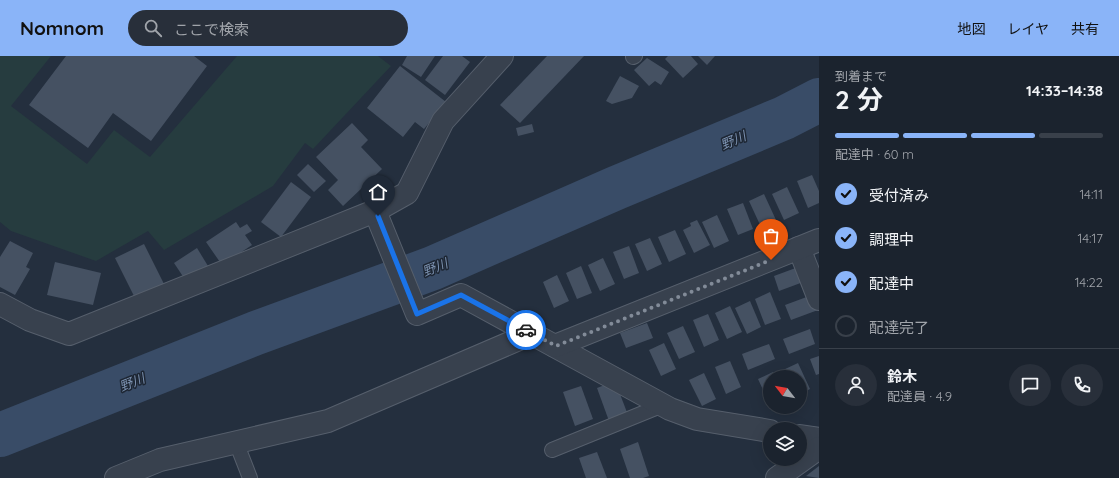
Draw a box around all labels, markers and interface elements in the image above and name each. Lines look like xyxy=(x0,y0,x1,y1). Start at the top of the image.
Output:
search box xyxy=(128,10,408,46)
text: Nomnom xyxy=(20,16,104,40)
icon: search xyxy=(142,17,164,39)
text: ここで検索 xyxy=(174,20,249,39)
text: 地図 xyxy=(957,20,985,38)
text: レイヤ xyxy=(1007,20,1049,38)
text: 共有 xyxy=(1071,20,1099,38)
text: 到着まで xyxy=(835,68,887,84)
text: 14:33–14:38 xyxy=(1026,81,1103,100)
text: 2 分 xyxy=(835,83,883,116)
water label: 野川 xyxy=(718,127,750,152)
text: 配達中 · 60 m xyxy=(835,146,914,162)
pin xyxy=(361,175,395,216)
icon: home xyxy=(367,181,389,203)
icon: check xyxy=(835,183,857,205)
text: 受付済み xyxy=(869,186,929,205)
text: 14:11 xyxy=(1079,186,1103,202)
pin xyxy=(754,219,788,260)
icon: bag xyxy=(760,225,782,247)
icon: check xyxy=(835,227,857,249)
text: 調理中 xyxy=(869,230,914,249)
text: 14:17 xyxy=(1078,230,1103,246)
water label: 野川 xyxy=(420,254,452,279)
icon: check xyxy=(835,271,857,293)
text: 配達中 xyxy=(869,274,914,293)
text: 14:22 xyxy=(1075,274,1103,290)
courier xyxy=(506,310,546,350)
text: 配達完了 xyxy=(869,318,929,337)
icon: car xyxy=(515,319,537,341)
button: person xyxy=(835,364,877,406)
button: chat xyxy=(1009,364,1051,406)
button: phone xyxy=(1061,364,1103,406)
text: 鈴木 xyxy=(887,367,917,386)
water label: 野川 xyxy=(117,369,149,394)
north arrow xyxy=(763,370,807,414)
map controls xyxy=(763,370,807,466)
text: 配達員 · 4.9 xyxy=(887,388,952,404)
button: layers xyxy=(763,422,807,466)

